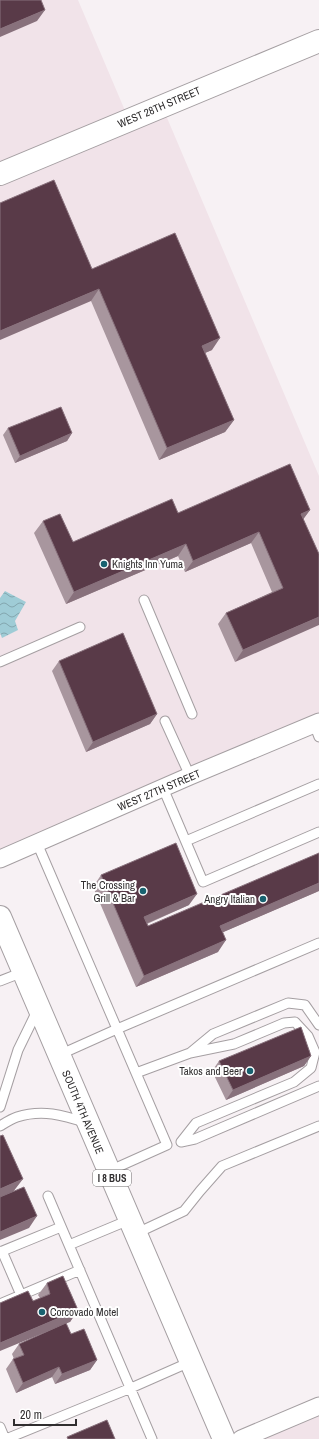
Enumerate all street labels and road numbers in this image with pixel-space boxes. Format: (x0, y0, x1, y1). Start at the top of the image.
street label: WEST 28TH STREET (116, 83, 203, 131)
street label: WEST 27TH STREET (116, 766, 203, 814)
street label: SOUTH 4TH AVENUE (59, 1068, 107, 1156)
road number: I 8 BUS (93, 1170, 131, 1186)

